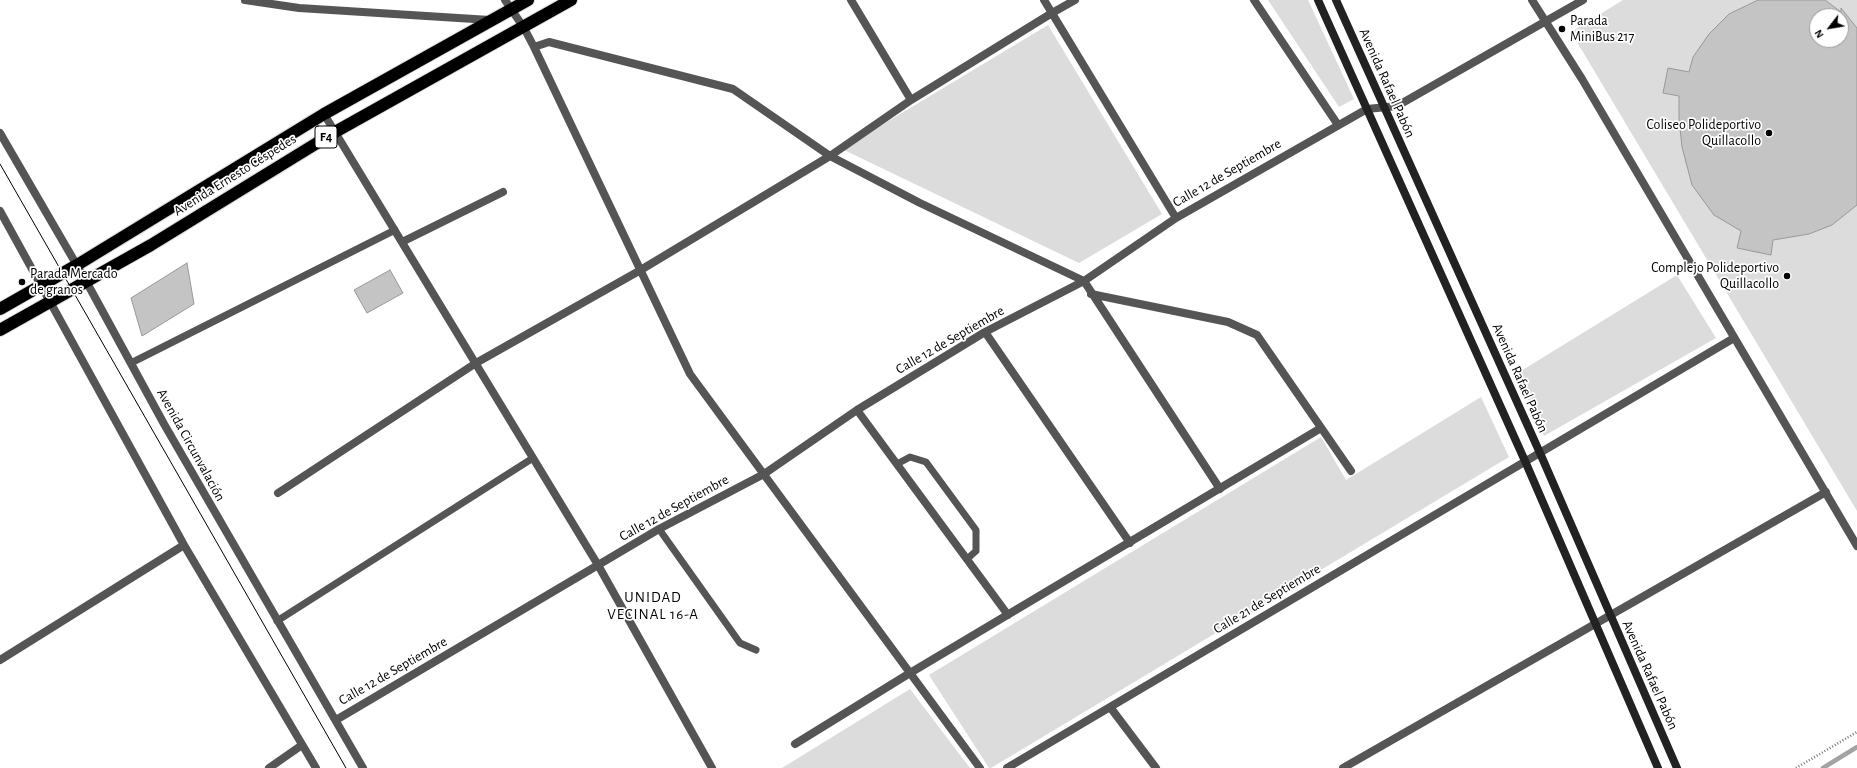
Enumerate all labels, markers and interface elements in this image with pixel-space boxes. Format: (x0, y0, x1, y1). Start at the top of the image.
north arrow (1809, 8, 1849, 48)
place label: Parada MiniBus 217 (1570, 13, 1634, 46)
marker: Parada MiniBus 217 (1557, 24, 1567, 34)
street label: Avenida Rafael Pabón (1355, 26, 1419, 140)
text: N (1812, 28, 1826, 40)
place label: Coliseo Polideportivo Quillacollo (1647, 117, 1761, 150)
road number: F4 (315, 126, 337, 148)
marker: Coliseo Polideportivo Quillacollo (1764, 128, 1774, 138)
street label: Avenida Ernesto Céspedes (171, 130, 299, 220)
street label: Calle 12 de Septiembre (1170, 135, 1284, 211)
place label: Complejo Polideportivo Quillacollo (1651, 260, 1779, 292)
place label: Parada Mercado de granos (30, 266, 118, 298)
marker: Complejo Polideportivo Quillacollo (1782, 271, 1792, 281)
marker: Parada Mercado de granos (17, 277, 27, 287)
street label: Calle 12 de Septiembre (893, 302, 1007, 378)
street label: Avenida Rafael Pabón (1488, 321, 1552, 435)
street label: Avenida Circunvalación (153, 386, 229, 504)
street label: Calle 12 de Septiembre (616, 471, 732, 545)
street label: Calle 21 de Septiembre (1210, 560, 1324, 638)
district label: UNIDAD VECINAL 16-A (607, 588, 699, 623)
street label: Avenida Rafael Pabón (1618, 618, 1682, 732)
street label: Calle 12 de Septiembre (336, 633, 450, 709)

